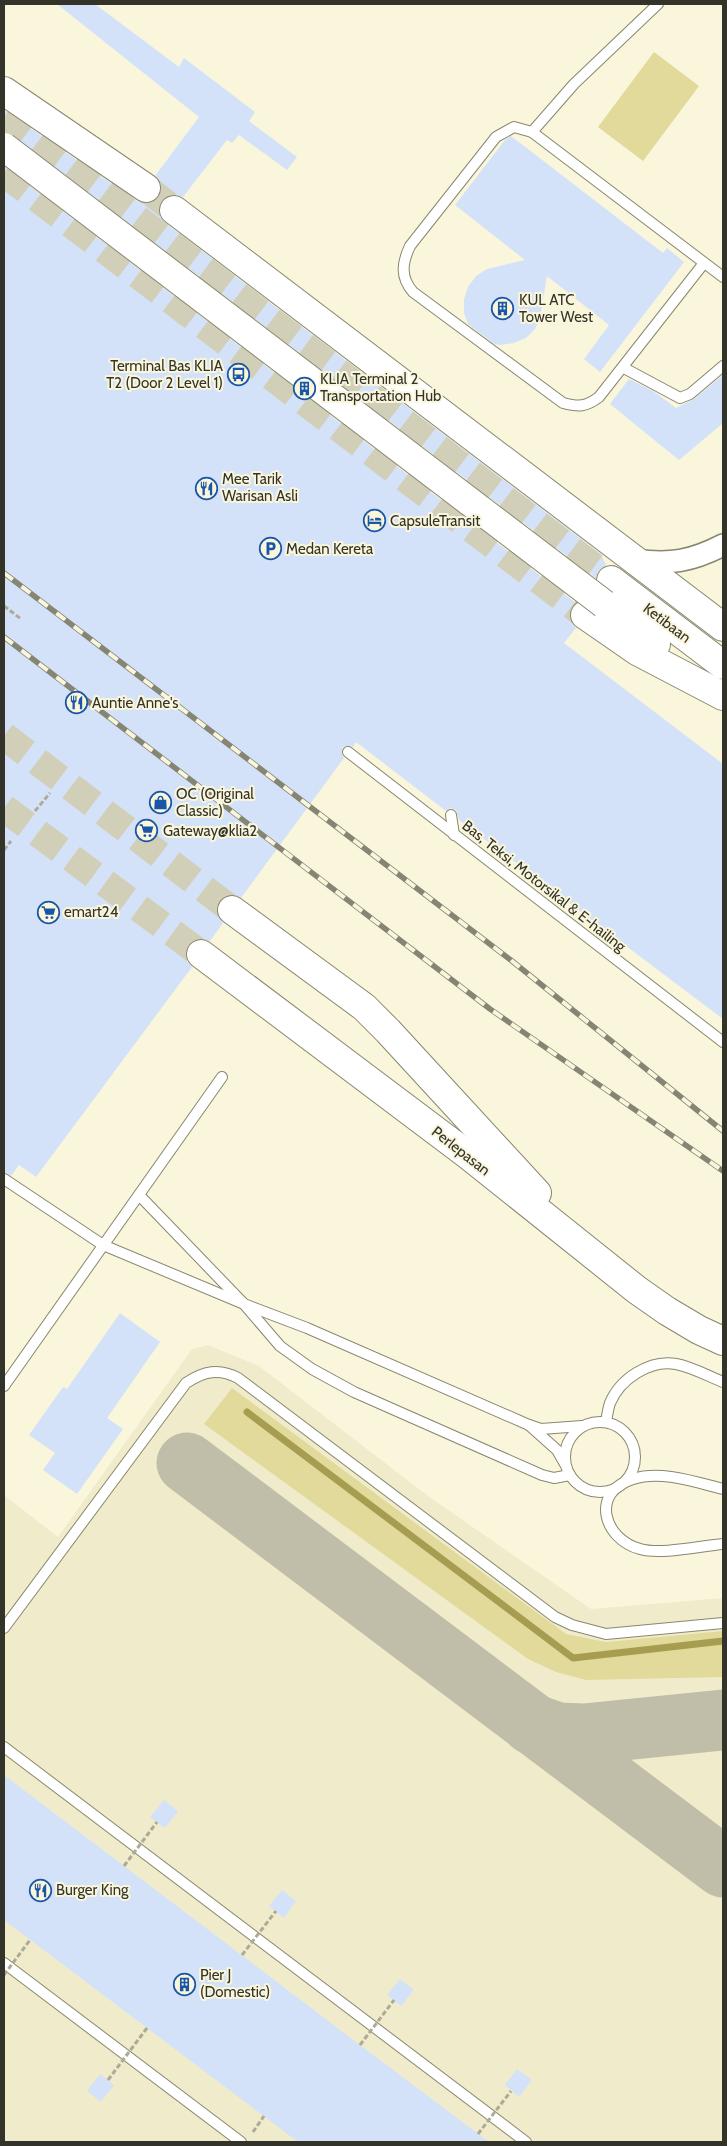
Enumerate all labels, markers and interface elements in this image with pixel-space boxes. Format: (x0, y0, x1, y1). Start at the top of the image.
place label: KUL ATC Tower West (519, 291, 593, 326)
building icon: KUL ATC Tower West (491, 297, 515, 321)
place label: Terminal Bas KLIA T2 (Door 2 Level 1) (106, 357, 224, 392)
bus stop icon: Terminal Bas KLIA T2 (Door 2 Level 1) (227, 363, 251, 387)
place label: KLIA Terminal 2 Transportation Hub (320, 370, 441, 405)
building icon: KLIA Terminal 2 Transportation Hub (292, 376, 316, 400)
place label: Mee Tarik Warisan Asli (222, 470, 298, 505)
restaurant icon: Mee Tarik Warisan Asli (194, 476, 218, 500)
hotel icon: CapsuleTransit (362, 509, 386, 533)
place label: CapsuleTransit (390, 512, 480, 530)
parking icon: Medan Kereta (258, 537, 282, 561)
place label: Medan Kereta (286, 540, 374, 558)
street label: Ketibaan (640, 599, 694, 647)
restaurant icon: Auntie Anne's (64, 691, 88, 715)
place label: Auntie Anne's (92, 694, 179, 712)
place label: OC (Original Classic) (176, 785, 254, 820)
shop icon: OC (Original Classic) (148, 791, 172, 815)
street label: Bas, Teksi, Motorsikal & E-hailing (459, 817, 630, 956)
supermarket icon: Gateway@klia2 (135, 819, 159, 843)
place label: Gateway@klia2 (163, 822, 257, 840)
supermarket icon: emart24 (36, 900, 60, 924)
place label: emart24 (64, 903, 119, 921)
street label: Perlepasan (428, 1123, 494, 1179)
restaurant icon: Burger King (28, 1878, 52, 1902)
place label: Burger King (56, 1881, 129, 1899)
place label: Pier J (Domestic) (200, 1966, 270, 2001)
building icon: Pier J (Domestic) (172, 1972, 196, 1996)

